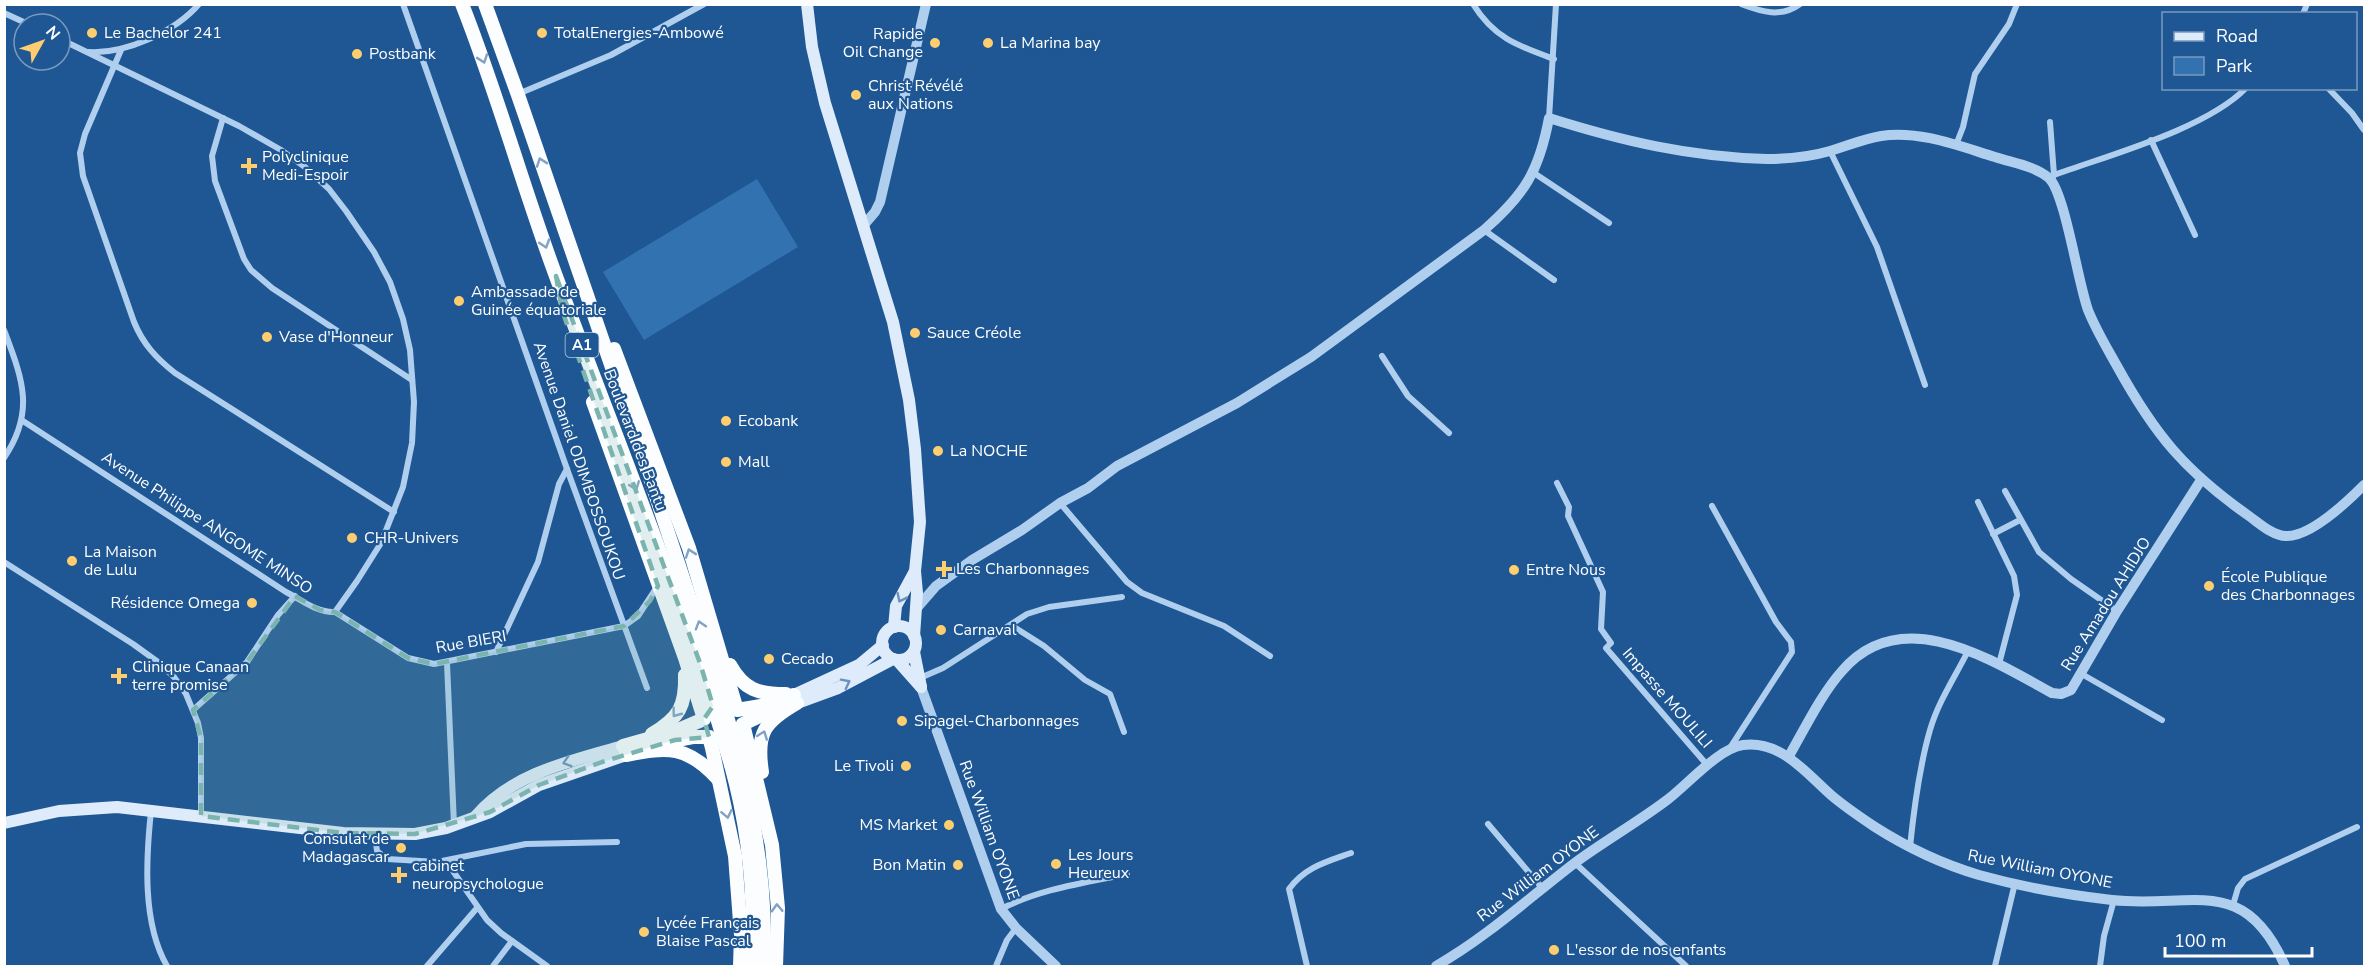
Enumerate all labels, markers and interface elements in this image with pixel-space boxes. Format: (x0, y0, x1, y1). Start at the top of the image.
north arrow (12, 12, 72, 72)
legend (2162, 12, 2357, 90)
text: N (40, 21, 65, 45)
place label: Le Bachelor 241 (104, 22, 222, 44)
place label: TotalEnergies-Ambowé (554, 22, 724, 44)
place label: Rapide Oil Change (843, 23, 923, 63)
text: Road (2216, 24, 2258, 48)
marker: Le Bachelor 241 (85, 26, 99, 40)
marker: TotalEnergies-Ambowé (535, 26, 549, 40)
place label: La Marina bay (1000, 32, 1101, 54)
marker: Rapide Oil Change (928, 36, 942, 50)
marker: La Marina bay (981, 36, 995, 50)
place label: Postbank (369, 43, 437, 65)
marker: Postbank (350, 47, 364, 61)
one-way arrow (475, 53, 488, 64)
text: Park (2216, 54, 2253, 78)
place label: Christ Révélé aux Nations (868, 75, 963, 115)
marker: Christ Révélé aux Nations (849, 88, 863, 102)
place label: Polyclinique Medi-Espoir (262, 146, 349, 186)
marker: Polyclinique Medi-Espoir (240, 157, 258, 175)
one-way arrow (536, 157, 549, 168)
one-way arrow (538, 238, 550, 249)
place label: Ambassade de Guinée équatoriale (471, 281, 606, 321)
marker: Ambassade de Guinée équatoriale (452, 294, 466, 308)
place label: Sauce Créole (927, 322, 1021, 344)
place label: Vase d'Honneur (278, 326, 394, 348)
marker: Sauce Créole (908, 326, 922, 340)
marker: Vase d'Honneur (260, 330, 274, 344)
road number: A1 (566, 333, 598, 357)
street label: Avenue Daniel ODIMBOSSOUKOU (528, 339, 630, 583)
street label: Boulevard des Bantu (598, 366, 672, 514)
place label: Ecobank (738, 410, 799, 432)
marker: Ecobank (719, 414, 733, 428)
place label: La NOCHE (950, 440, 1028, 462)
marker: La NOCHE (931, 444, 945, 458)
street label: Avenue Philippe ANGOME MINSO (97, 446, 317, 600)
place label: Mall (738, 451, 770, 473)
marker: Mall (719, 455, 733, 469)
one-way arrow (627, 480, 640, 491)
place label: CHR-Univers (364, 527, 459, 549)
marker: CHR-Univers (345, 531, 359, 545)
street label: Rue Amadou AHIDJO (2056, 533, 2156, 675)
place label: La Maison de Lulu (84, 541, 157, 581)
one-way arrow (685, 548, 698, 559)
marker: La Maison de Lulu (65, 554, 79, 568)
place label: Les Charbonnages (956, 558, 1089, 580)
place label: Entre Nous (1526, 559, 1606, 581)
marker: Les Charbonnages (937, 562, 951, 576)
marker: Entre Nous (1507, 563, 1521, 577)
place label: École Publique des Charbonnages (2221, 566, 2355, 606)
marker: École Publique des Charbonnages (2202, 579, 2216, 593)
one-way arrow (896, 591, 908, 602)
place label: Résidence Omega (110, 592, 240, 614)
marker: Résidence Omega (245, 596, 259, 610)
place label: Carnaval (953, 619, 1017, 641)
one-way arrow (695, 620, 707, 631)
marker: Carnaval (934, 623, 948, 637)
street label: Rue BIERI (434, 625, 508, 659)
street label: Impasse MOULILI (1617, 643, 1717, 753)
place label: Cecado (781, 648, 834, 670)
marker: Cecado (762, 652, 776, 666)
place label: Clinique Canaan terre promise (132, 656, 249, 696)
marker: Clinique Canaan terre promise (110, 667, 128, 685)
one-way arrow (840, 679, 851, 691)
one-way arrow (672, 706, 683, 717)
place label: Sipagel-Charbonnages (914, 710, 1079, 732)
marker: Sipagel-Charbonnages (895, 714, 909, 728)
one-way arrow (756, 730, 769, 740)
one-way arrow (562, 755, 573, 767)
place label: Le Tivoli (834, 755, 894, 777)
street label: Rue William OYONE (954, 757, 1024, 903)
marker: Le Tivoli (899, 759, 913, 773)
one-way arrow (720, 809, 733, 819)
place label: MS Market (860, 814, 937, 836)
marker: MS Market (942, 818, 956, 832)
street label: Rue William OYONE (1473, 821, 1603, 927)
place label: Consulat de Madagascar (302, 828, 389, 868)
marker: Consulat de Madagascar (394, 841, 408, 855)
place label: Les Jours Heureux (1068, 844, 1133, 884)
street label: Rue William OYONE (1966, 844, 2114, 894)
place label: Bon Matin (873, 854, 946, 876)
place label: cabinet neuropsychologue (412, 855, 544, 895)
marker: Les Jours Heureux (1049, 857, 1063, 871)
marker: Bon Matin (951, 858, 965, 872)
marker: cabinet neuropsychologue (390, 866, 408, 884)
one-way arrow (771, 904, 784, 913)
place label: Lycée Français Blaise Pascal (656, 912, 760, 952)
scale bar (2165, 920, 2312, 958)
marker: Lycée Français Blaise Pascal (637, 925, 651, 939)
text: 100 m (2174, 929, 2226, 953)
place label: L'essor de nos enfants (1566, 939, 1726, 961)
marker: L'essor de nos enfants (1547, 943, 1561, 957)

